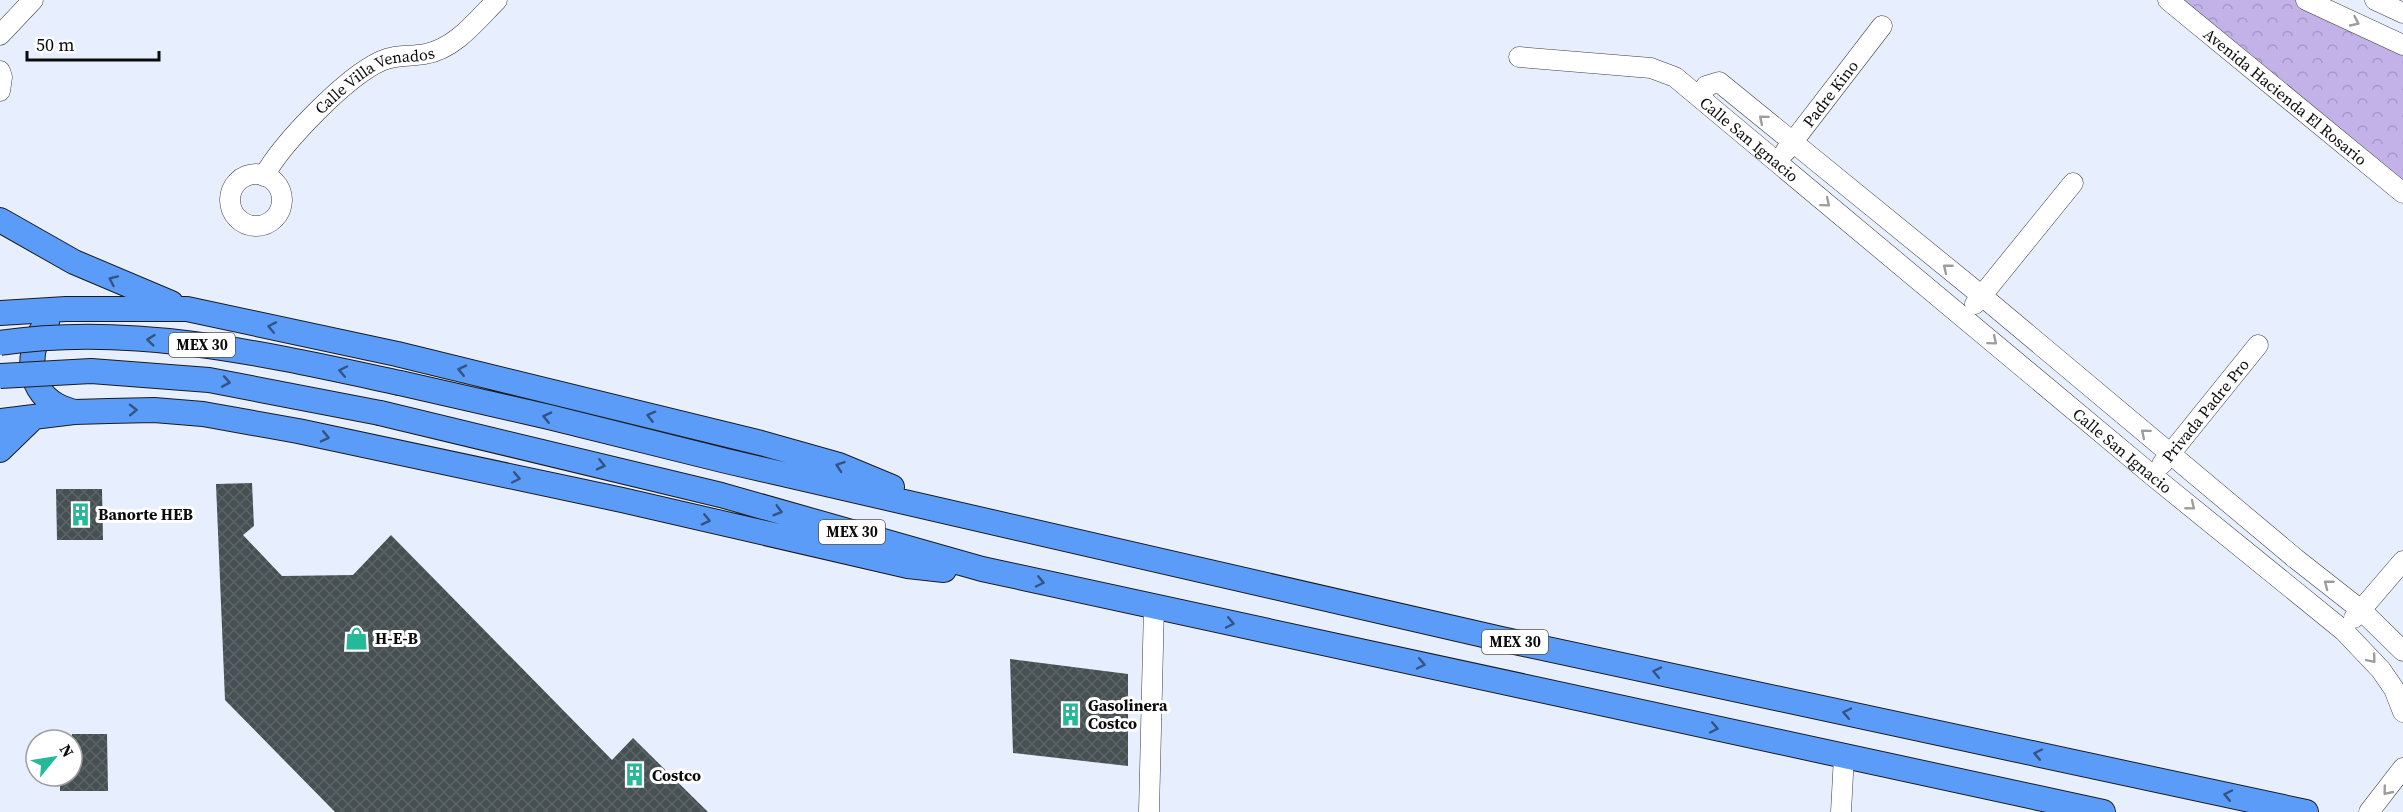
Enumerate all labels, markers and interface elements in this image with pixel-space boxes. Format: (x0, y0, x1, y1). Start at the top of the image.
one-way arrow (2348, 15, 2359, 27)
street label: Avenida Hacienda El Rosario (2199, 23, 2372, 170)
scale bar (27, 24, 159, 62)
text: 50 m (36, 32, 74, 57)
street label: Calle Villa Venados (310, 41, 437, 119)
street label: Padre Kino (1797, 55, 1863, 131)
street label: Calle San Ignacio (1695, 91, 1804, 187)
one-way arrow (1759, 115, 1770, 126)
one-way arrow (1819, 196, 1830, 207)
one-way arrow (1943, 265, 1954, 276)
one-way arrow (109, 275, 120, 287)
one-way arrow (267, 321, 277, 334)
road number: MEX 30 (169, 333, 235, 357)
one-way arrow (146, 334, 155, 347)
one-way arrow (1986, 334, 1997, 345)
street label: Privada Padre Pro (2157, 354, 2254, 467)
one-way arrow (457, 364, 467, 377)
one-way arrow (338, 365, 348, 378)
one-way arrow (221, 376, 230, 388)
street label: Calle San Ignacio (2068, 403, 2177, 498)
one-way arrow (128, 404, 137, 416)
one-way arrow (647, 410, 657, 423)
one-way arrow (542, 411, 552, 424)
one-way arrow (2141, 429, 2152, 440)
one-way arrow (320, 430, 330, 443)
one-way arrow (595, 458, 605, 471)
one-way arrow (835, 461, 846, 473)
one-way arrow (511, 471, 521, 484)
one-way arrow (2184, 499, 2195, 510)
building icon: Banorte HEB (67, 501, 93, 527)
place label: Banorte HEB (98, 503, 194, 525)
one-way arrow (772, 504, 782, 516)
one-way arrow (701, 512, 711, 525)
road number: MEX 30 (819, 520, 885, 544)
one-way arrow (1034, 574, 1044, 587)
one-way arrow (2324, 580, 2335, 591)
one-way arrow (1225, 615, 1235, 628)
shop icon: H-E-B (344, 625, 370, 651)
place label: H-E-B (375, 627, 419, 649)
road number: MEX 30 (1482, 630, 1548, 654)
one-way arrow (2364, 652, 2375, 663)
one-way arrow (1416, 657, 1426, 670)
one-way arrow (1652, 666, 1662, 679)
place label: Gasolinera Costco (1088, 694, 1168, 734)
building icon: Gasolinera Costco (1057, 701, 1083, 727)
one-way arrow (1842, 707, 1852, 720)
one-way arrow (1709, 720, 1719, 733)
north arrow (24, 728, 84, 788)
text: N (55, 740, 80, 761)
one-way arrow (2033, 748, 2043, 761)
building icon: Costco (621, 762, 647, 788)
place label: Costco (652, 764, 701, 786)
one-way arrow (2383, 784, 2394, 795)
one-way arrow (2224, 789, 2234, 802)

